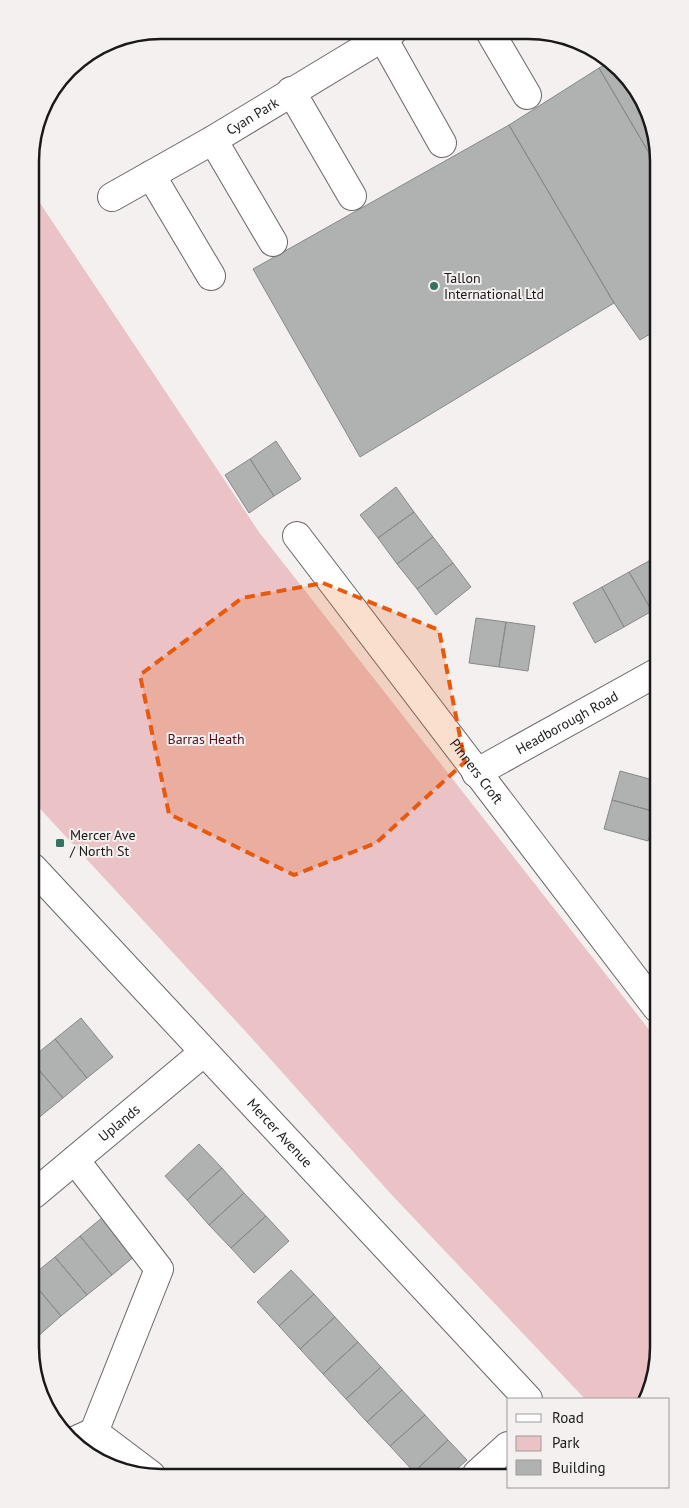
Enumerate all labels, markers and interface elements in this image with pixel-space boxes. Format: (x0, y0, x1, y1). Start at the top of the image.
street label: Cyan Park (223, 93, 282, 139)
place label: Tallon International Ltd (444, 269, 544, 303)
marker: Tallon International Ltd (428, 280, 440, 292)
street label: Headborough Road (512, 687, 621, 758)
park label: Barras Heath (167, 730, 245, 748)
street label: Pinners Croft (446, 735, 507, 808)
place label: Mercer Ave / North St (69, 826, 136, 860)
marker: Mercer Ave / North St (54, 837, 66, 849)
street label: Mercer Avenue (243, 1094, 316, 1171)
street label: Uplands (95, 1100, 144, 1145)
legend (507, 1398, 669, 1488)
text: Road (552, 1408, 584, 1427)
text: Park (552, 1433, 580, 1452)
text: Building (552, 1458, 606, 1477)

